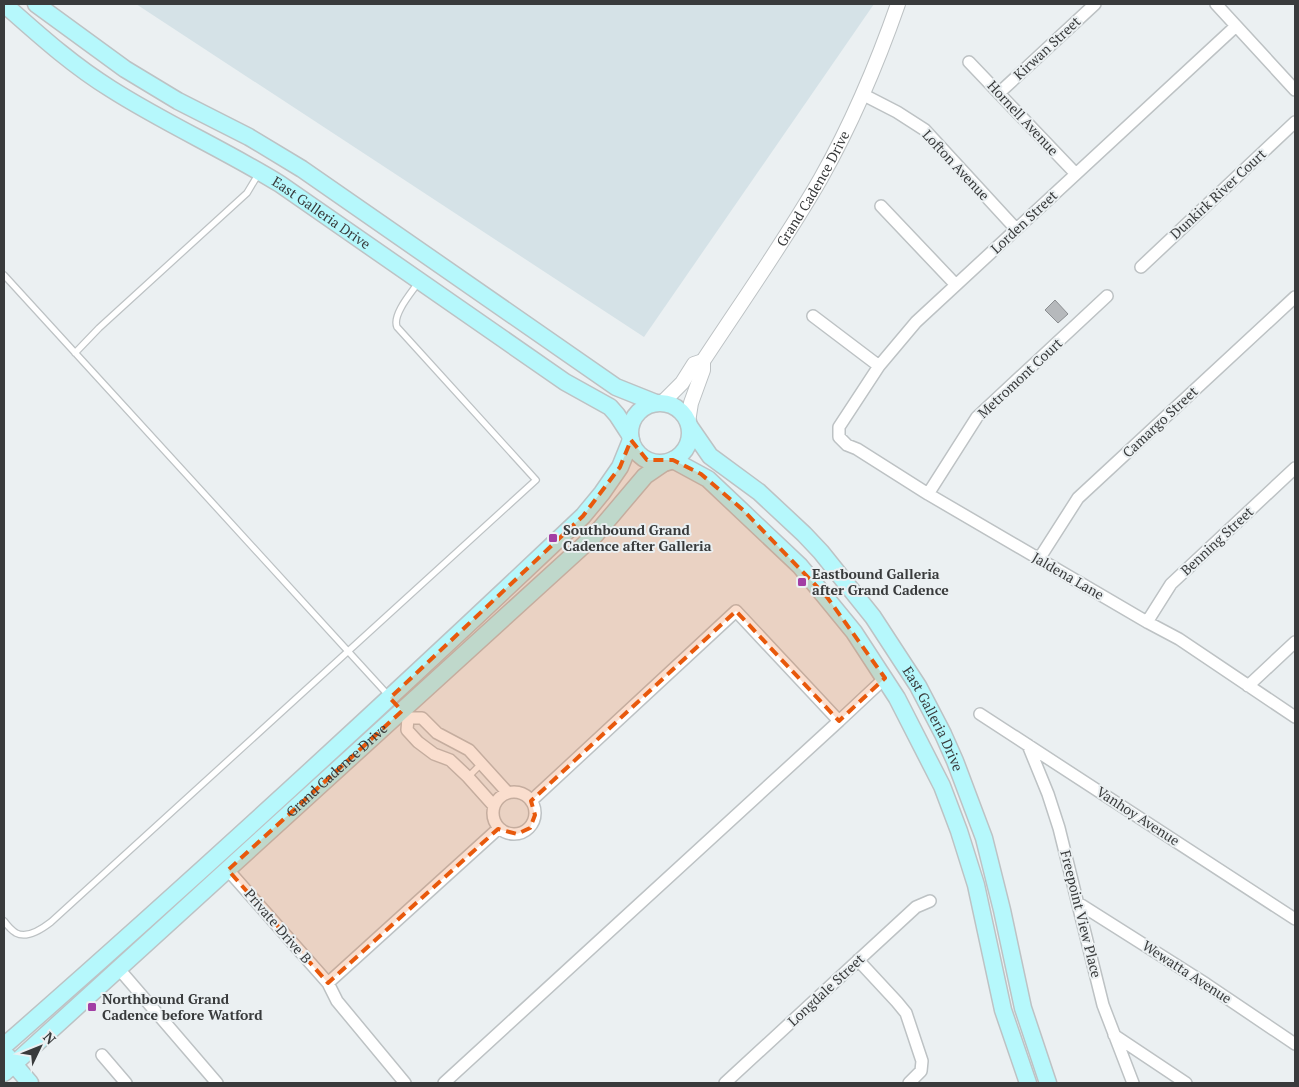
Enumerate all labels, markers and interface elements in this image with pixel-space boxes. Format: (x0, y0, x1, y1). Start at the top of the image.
street label: Kirwan Street (1009, 11, 1085, 84)
street label: Hornell Avenue (984, 76, 1063, 159)
street label: Lofton Avenue (919, 125, 994, 204)
street label: Grand Cadence Drive (772, 127, 853, 250)
street label: Dunkirk River Court (1166, 144, 1270, 243)
street label: East Galleria Drive (269, 172, 374, 253)
street label: Lorden Street (986, 185, 1062, 257)
street label: Metromont Court (973, 333, 1067, 422)
street label: Camargo Street (1118, 381, 1202, 461)
street label: Benning Street (1176, 501, 1258, 579)
place label: Southbound Grand Cadence after Galleria (563, 520, 712, 555)
marker: Southbound Grand Cadence after Galleria (547, 532, 559, 544)
street label: Jaldena Lane (1029, 547, 1108, 604)
place label: Eastbound Galleria after Grand Cadence (812, 564, 949, 599)
marker: Eastbound Galleria after Grand Cadence (796, 576, 808, 588)
street label: East Galleria Drive (899, 662, 968, 774)
street label: Grand Cadence Drive (282, 719, 391, 821)
street label: Vanhoy Avenue (1093, 782, 1184, 850)
street label: Freepoint View Place (1056, 848, 1107, 980)
street label: Private Drive B (241, 884, 316, 967)
street label: Wewatta Avenue (1139, 936, 1236, 1008)
street label: Longdale Street (783, 949, 869, 1030)
place label: Northbound Grand Cadence before Watford (102, 989, 263, 1024)
marker: Northbound Grand Cadence before Watford (86, 1001, 98, 1013)
north arrow (15, 1022, 65, 1072)
text: N (39, 1027, 61, 1048)

